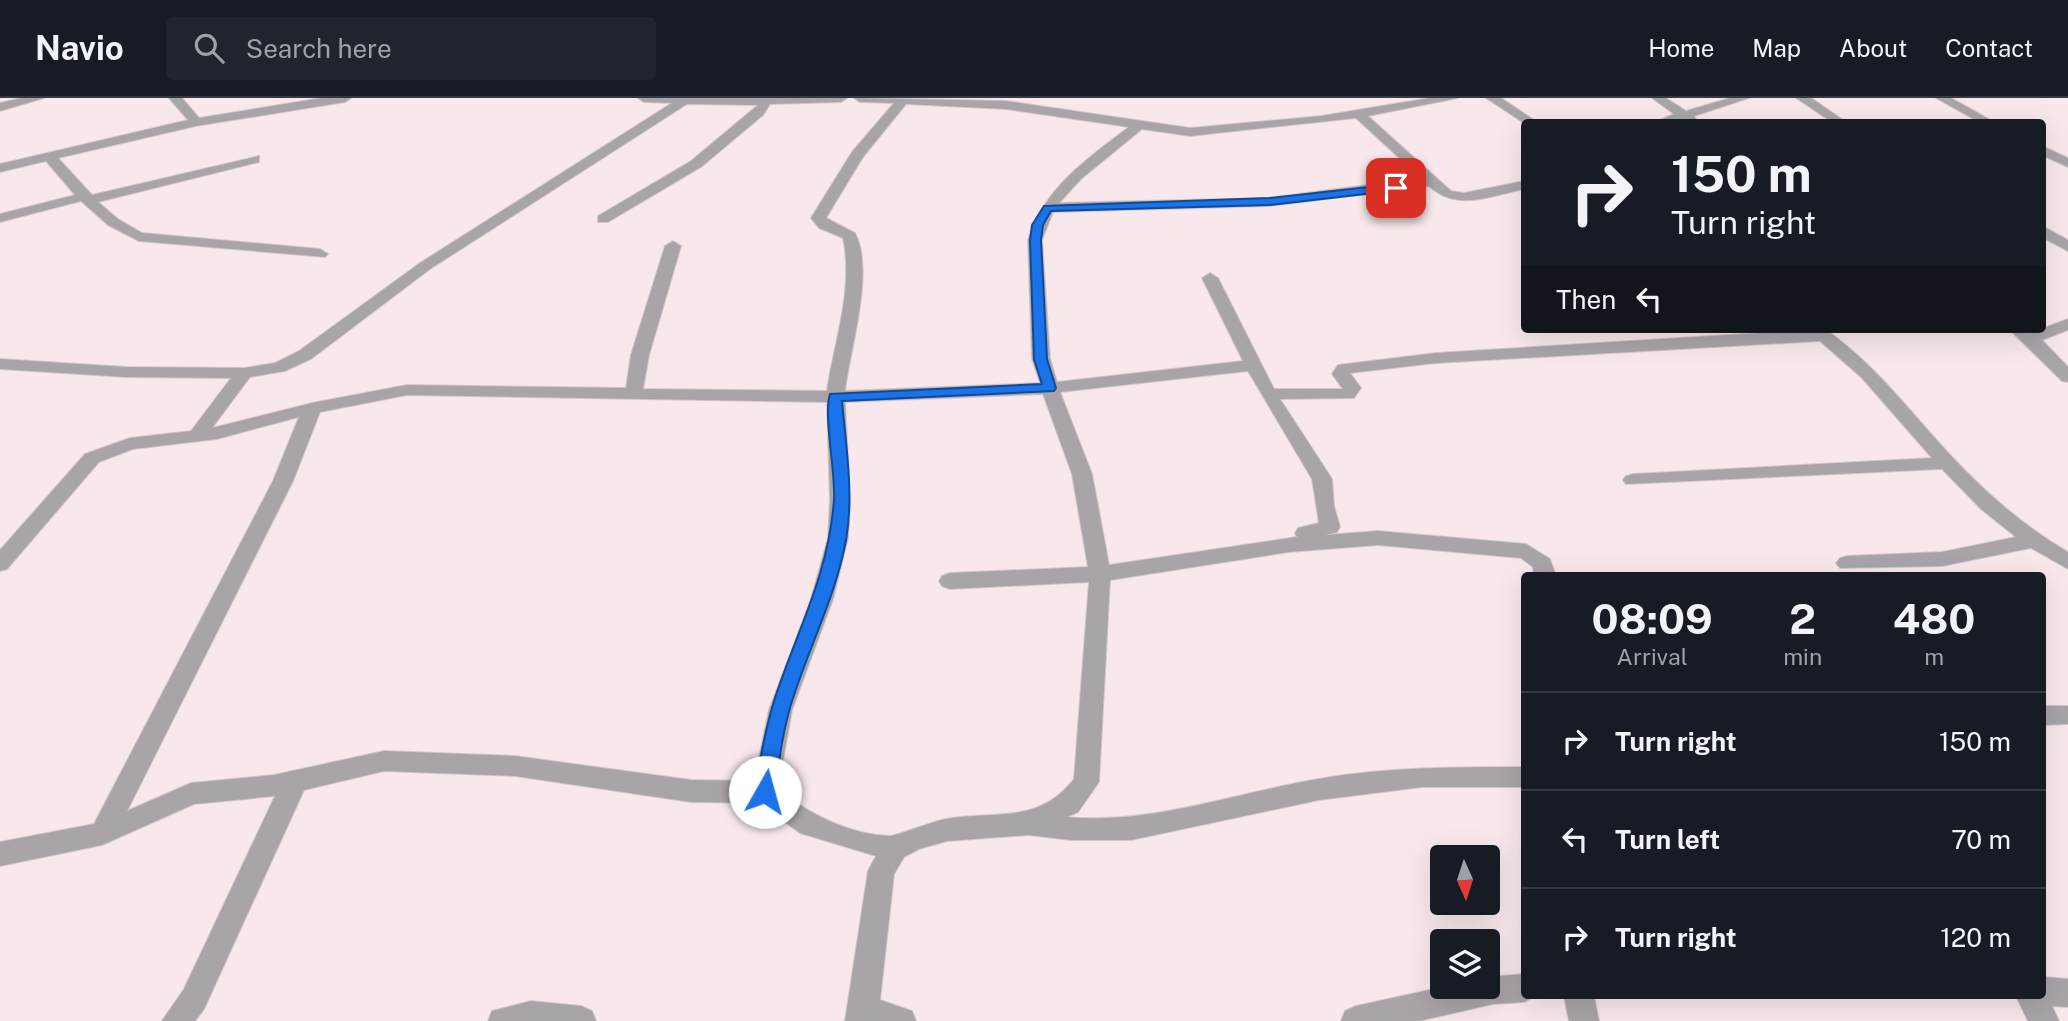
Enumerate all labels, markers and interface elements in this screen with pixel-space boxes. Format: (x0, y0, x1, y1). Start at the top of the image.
search box (166, 17, 656, 80)
text: Navio (35, 29, 124, 67)
icon: search (190, 29, 228, 67)
text: Search here (246, 33, 392, 64)
text: Home (1648, 34, 1714, 62)
text: Map (1752, 34, 1801, 62)
text: About (1839, 34, 1907, 62)
text: Contact (1945, 34, 2033, 62)
text: 150 m (1671, 145, 1812, 203)
icon: right (1556, 147, 1647, 238)
pin (1366, 158, 1426, 218)
icon: arrive (1377, 169, 1415, 207)
text: Turn right (1671, 204, 1816, 241)
icon: left (1630, 280, 1668, 318)
text: Then (1556, 284, 1616, 315)
text: 08:09 (1592, 594, 1713, 643)
text: 2 (1789, 594, 1816, 643)
text: 480 (1893, 594, 1975, 643)
text: Arrival (1617, 643, 1688, 670)
text: min (1783, 643, 1822, 670)
text: m (1924, 643, 1944, 670)
icon: right (1556, 722, 1594, 760)
text: Turn right (1615, 726, 1737, 757)
text: 150 m (1939, 726, 2011, 757)
position arrow (728, 755, 802, 829)
icon: left (1556, 820, 1594, 858)
text: Turn left (1615, 824, 1720, 855)
text: 70 m (1951, 824, 2011, 855)
north arrow (1430, 845, 1500, 915)
map controls (1430, 845, 1500, 999)
icon: right (1556, 918, 1594, 956)
text: Turn right (1615, 922, 1737, 953)
text: 120 m (1940, 922, 2011, 953)
button: layers (1430, 929, 1500, 999)

